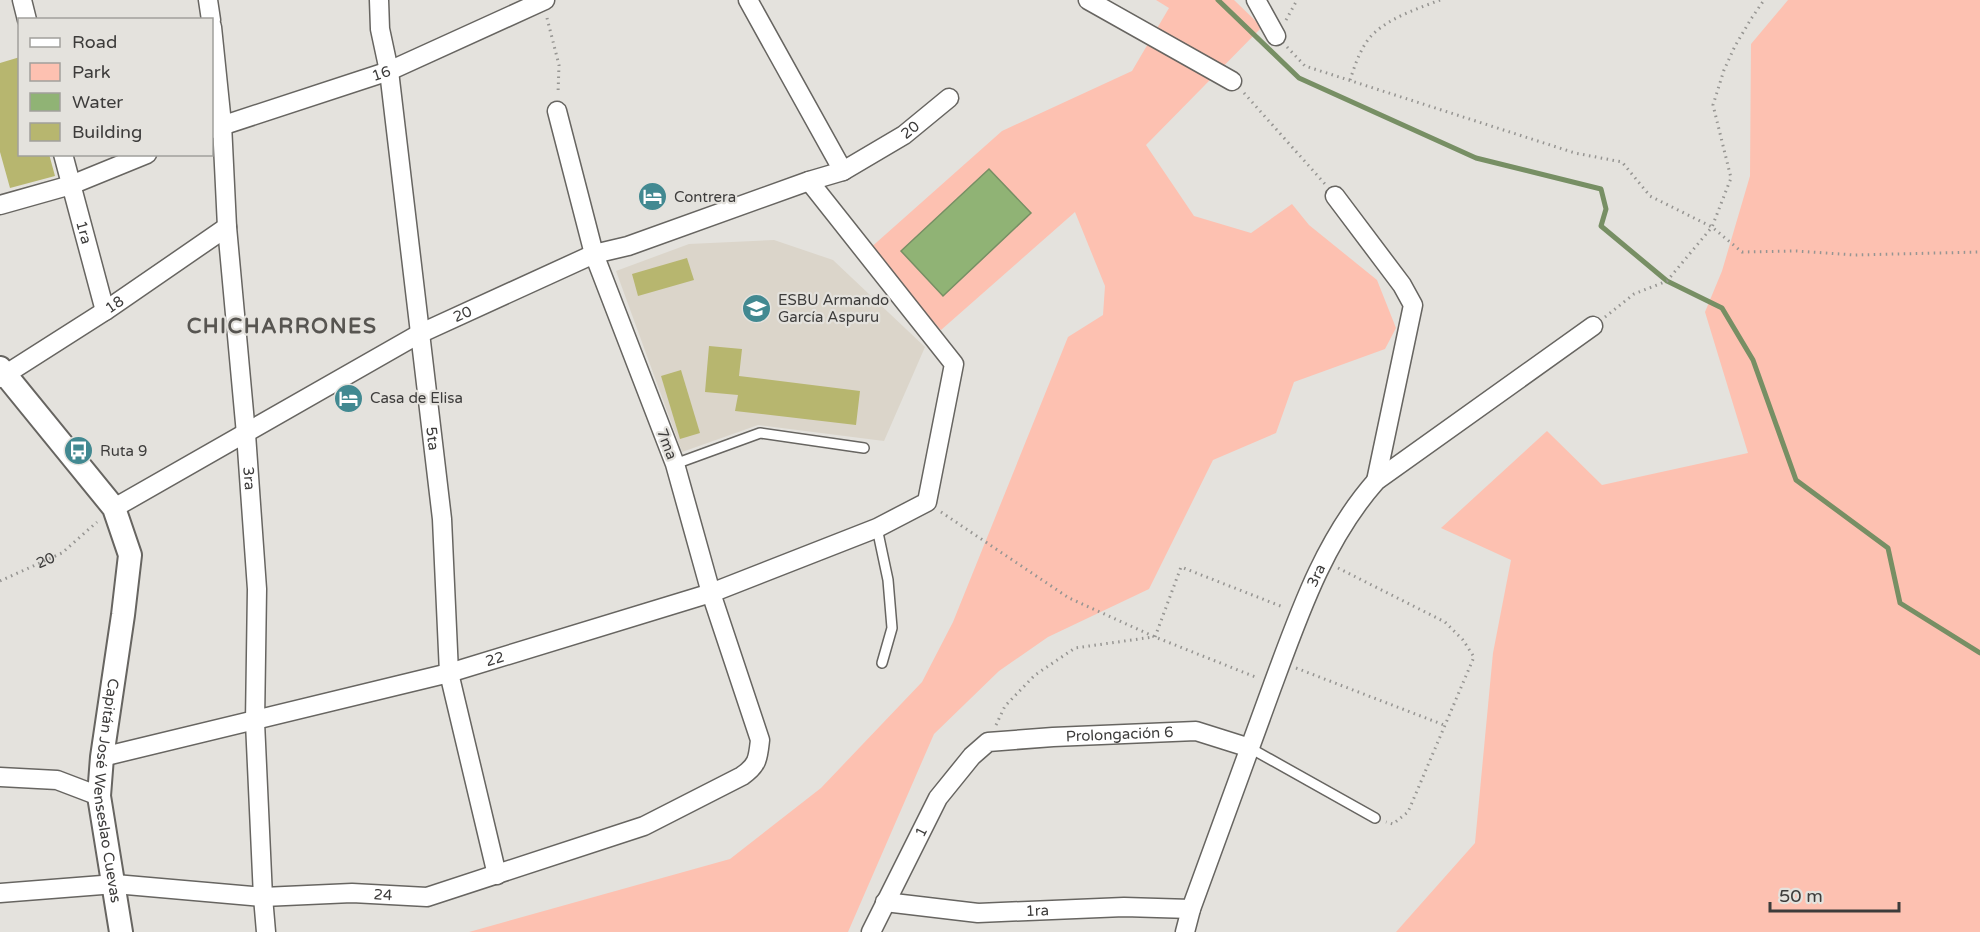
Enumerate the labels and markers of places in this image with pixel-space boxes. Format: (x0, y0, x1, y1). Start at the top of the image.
hotel icon: Contrera (637, 181, 669, 213)
place label: Contrera (674, 188, 736, 206)
place label: ESBU Armando García Aspuru (778, 291, 889, 326)
school or university icon: ESBU Armando García Aspuru (741, 293, 773, 325)
hotel icon: Casa de Elisa (333, 382, 365, 414)
place label: Casa de Elisa (370, 389, 463, 407)
bus stop icon: Ruta 9 (63, 435, 95, 467)
place label: Ruta 9 (100, 442, 147, 460)

